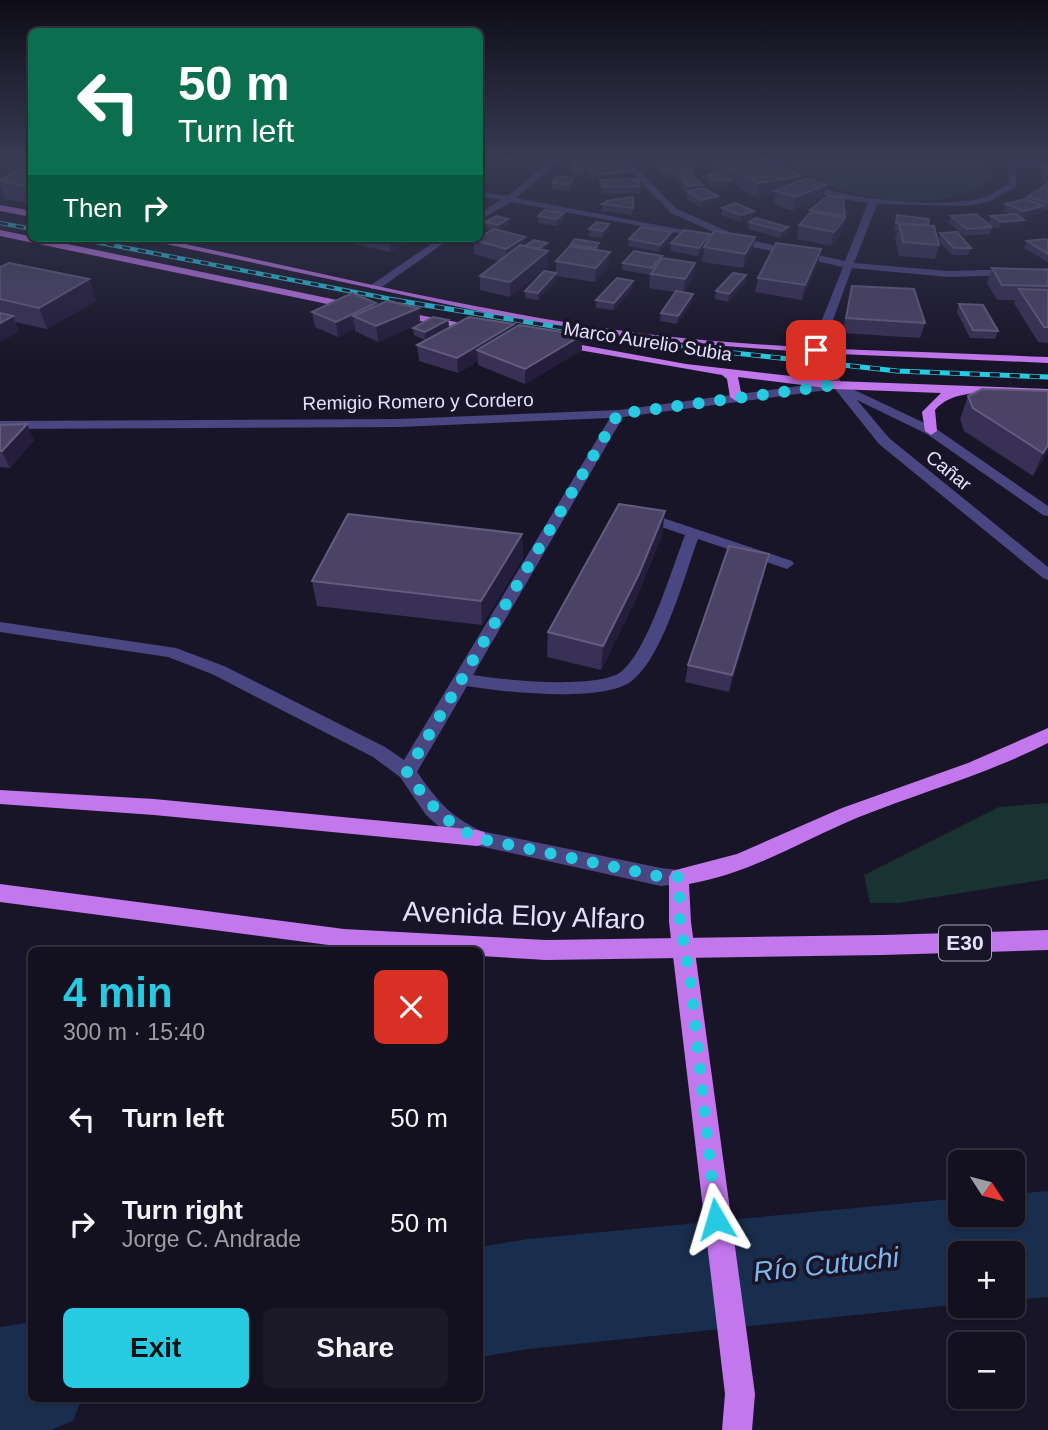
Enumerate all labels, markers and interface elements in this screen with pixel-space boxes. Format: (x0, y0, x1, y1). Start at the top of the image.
icon: left (63, 56, 154, 147)
text: 50 m (178, 56, 290, 110)
text: Turn left (178, 113, 294, 149)
icon: right (136, 189, 174, 227)
text: Then (63, 193, 122, 223)
street label: Marco Aurelio Subia (562, 318, 734, 365)
pin (786, 320, 846, 380)
icon: arrive (797, 331, 835, 369)
street label: Remigio Romero y Cordero (302, 389, 534, 414)
street label: Cañar (922, 446, 976, 495)
street label: Avenida Eloy Alfaro (402, 896, 646, 935)
road number: E30 (939, 926, 991, 960)
text: 4 min (63, 969, 173, 1016)
button: close (374, 970, 448, 1044)
text: 300 m · 15:40 (63, 1019, 205, 1045)
icon: left (63, 1100, 101, 1138)
text: Turn left (122, 1103, 224, 1133)
text: 50 m (390, 1103, 448, 1133)
north arrow (948, 1150, 1026, 1227)
map controls (948, 1150, 1025, 1409)
position arrow (679, 1182, 753, 1256)
text: Turn right (122, 1195, 243, 1225)
icon: right (63, 1205, 101, 1243)
text: 50 m (390, 1208, 448, 1238)
text: Jorge C. Andrade (122, 1226, 301, 1252)
water label: Río Cutuchi (752, 1241, 901, 1288)
button: + (948, 1241, 1025, 1318)
button: Exit (63, 1308, 249, 1388)
button: Share (263, 1308, 448, 1388)
button: − (948, 1332, 1025, 1409)

